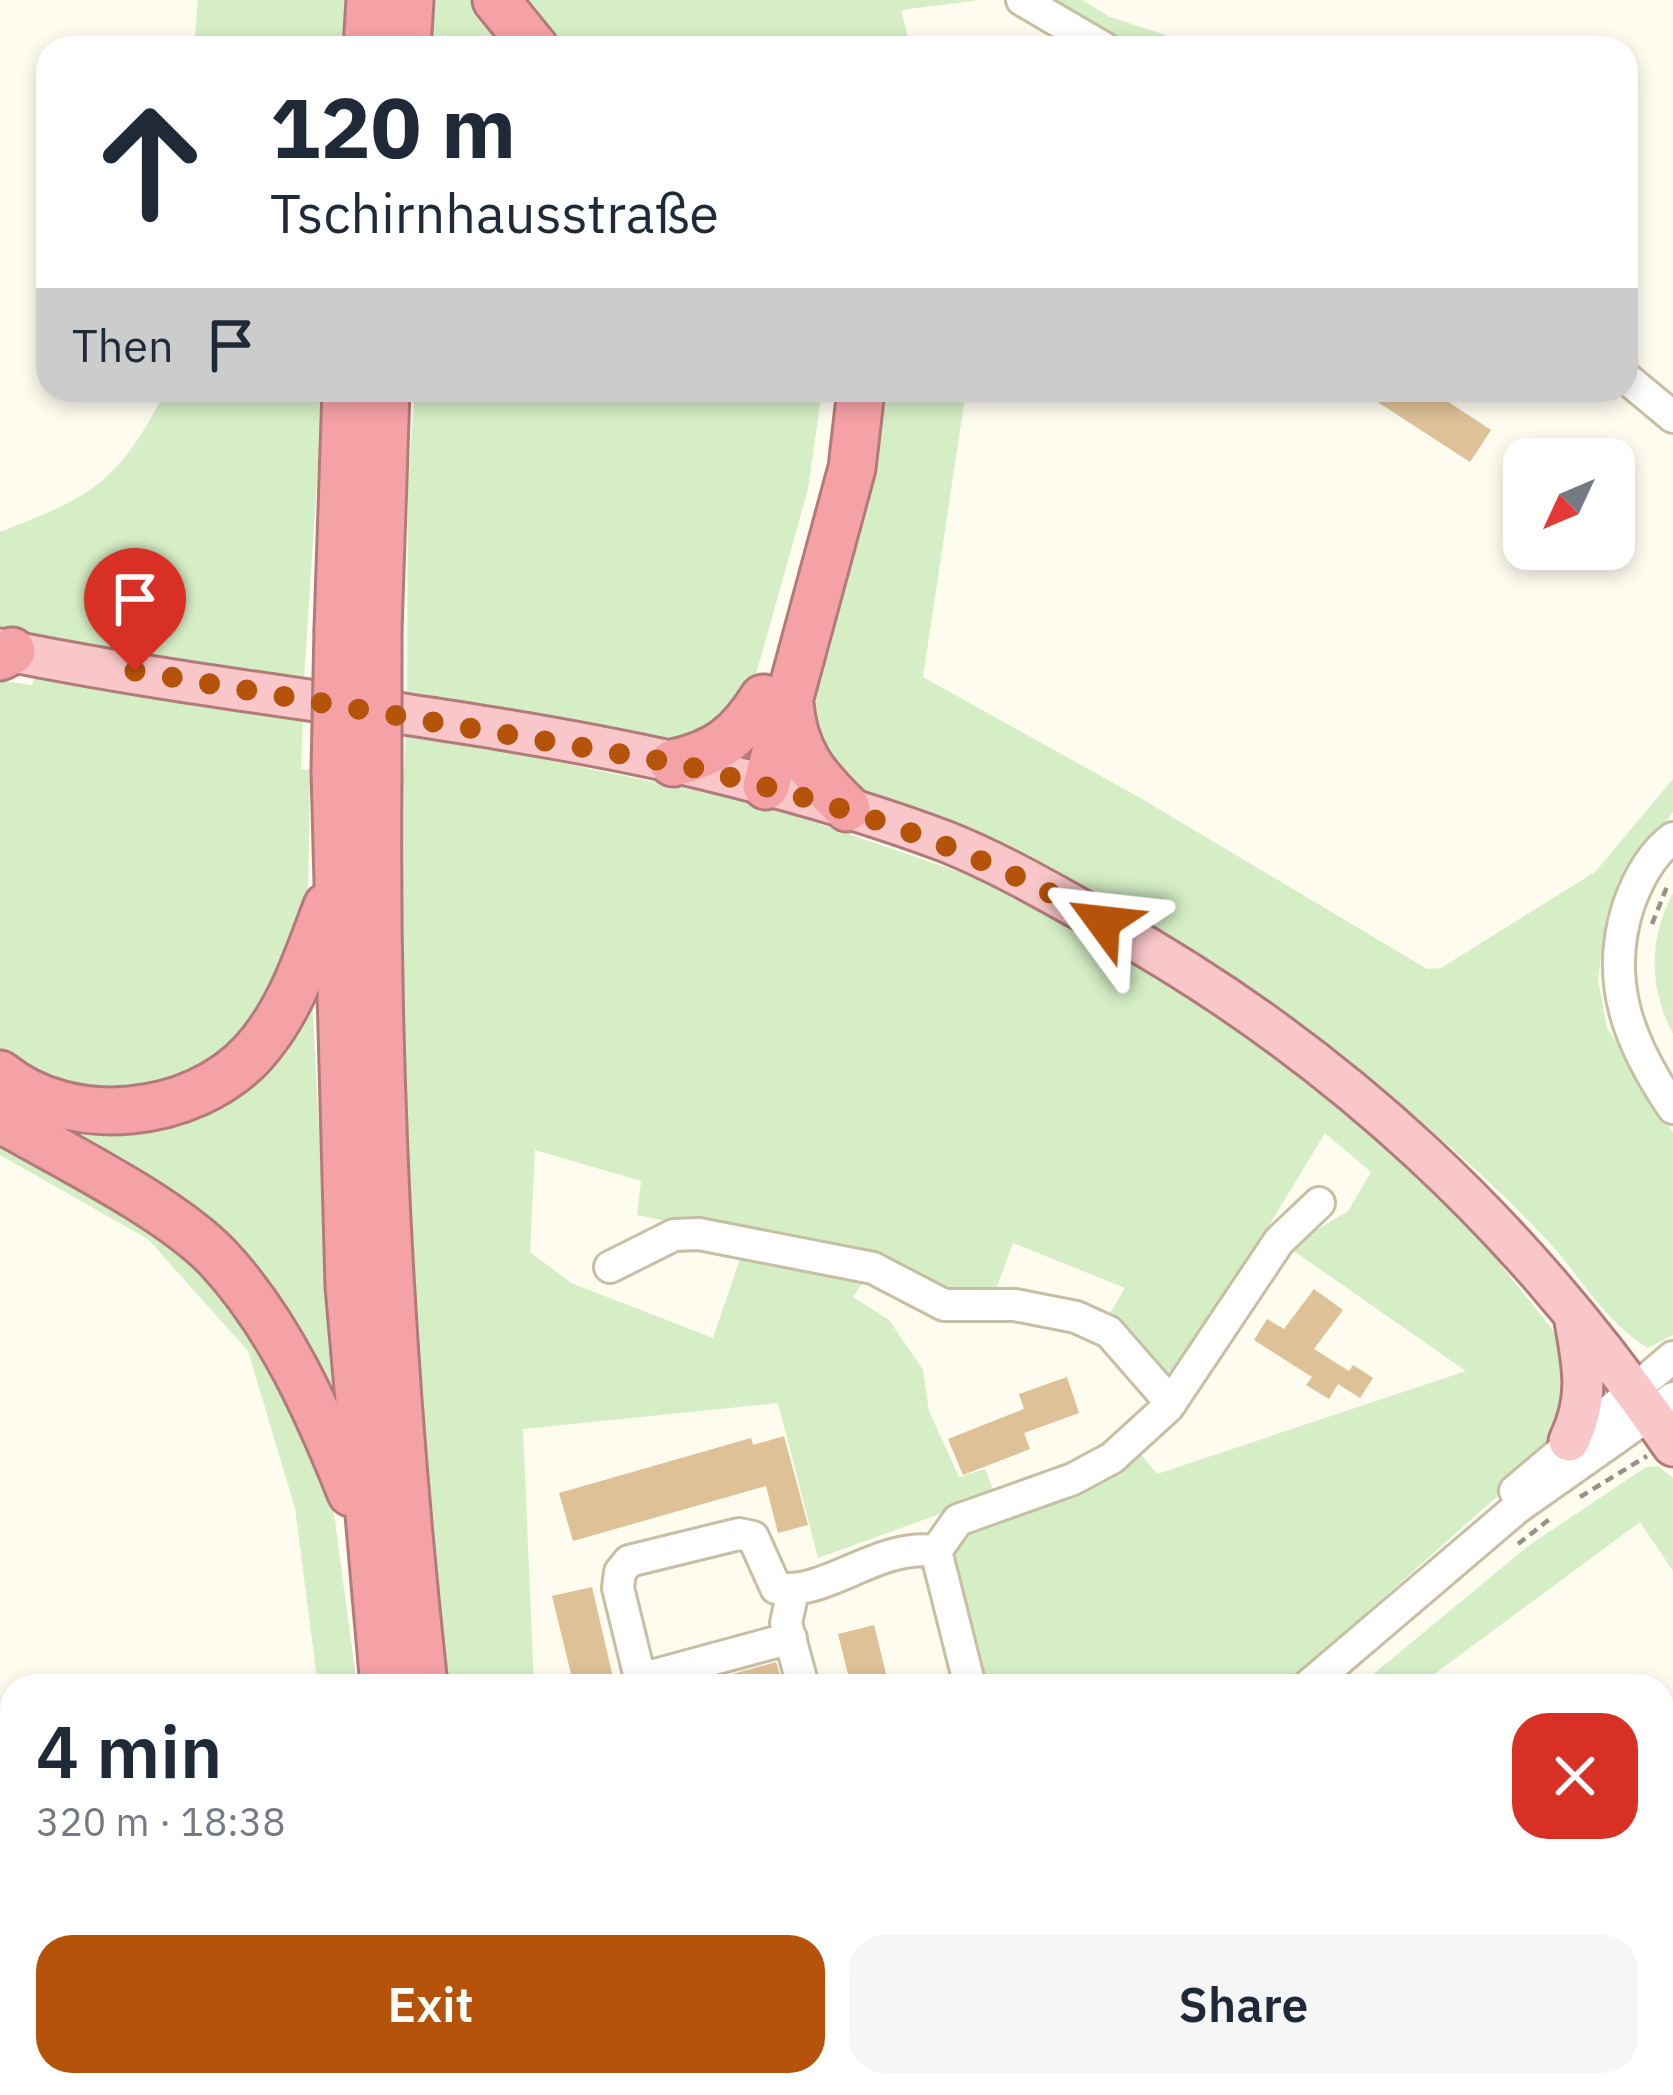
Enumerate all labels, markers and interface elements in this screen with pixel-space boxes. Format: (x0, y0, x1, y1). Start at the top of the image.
text: 120 m (270, 72, 516, 181)
icon: ahead (72, 84, 228, 240)
text: Tschirnhausstraße (270, 178, 719, 248)
icon: arrive (198, 312, 264, 378)
text: Then (72, 316, 174, 374)
north arrow (1503, 438, 1635, 570)
map controls (1503, 438, 1635, 570)
pin (84, 548, 186, 671)
icon: arrive (102, 566, 168, 632)
position arrow (1040, 859, 1166, 985)
text: 4 min (36, 1704, 222, 1798)
button: close (1512, 1713, 1638, 1839)
text: 320 m · 18:38 (36, 1796, 286, 1847)
button: Exit (36, 1935, 825, 2073)
button: Share (849, 1935, 1638, 2073)

